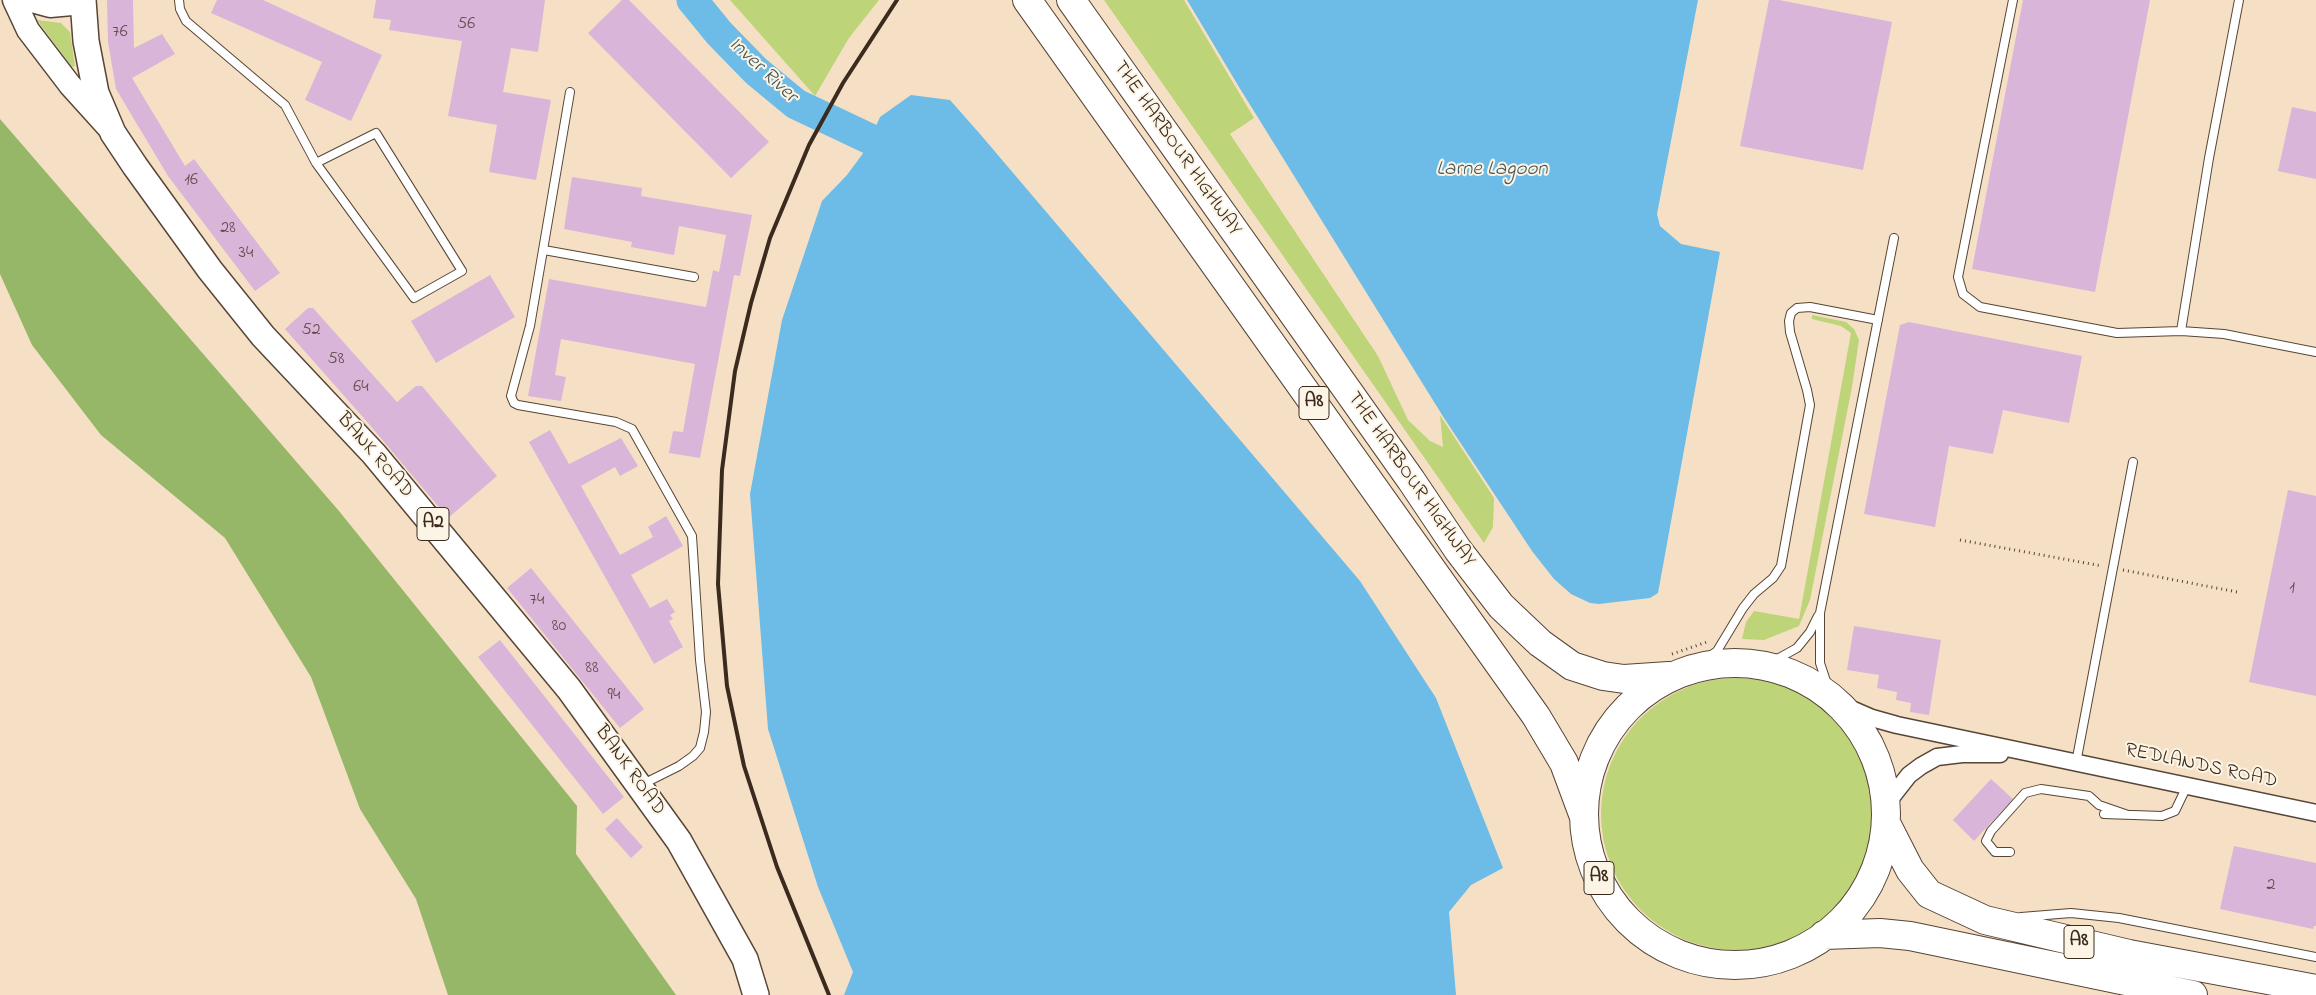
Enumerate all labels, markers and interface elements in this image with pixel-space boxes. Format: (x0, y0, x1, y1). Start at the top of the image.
house number: 56 (457, 14, 475, 36)
house number: 76 (112, 22, 128, 44)
water label: Inver River (722, 33, 802, 109)
street label: THE HARBOUR HIGHWAY (1107, 57, 1245, 241)
water label: Larne Lagoon (1436, 158, 1548, 184)
house number: 16 (184, 170, 198, 192)
house number: 28 (220, 218, 236, 240)
house number: 34 (239, 243, 253, 265)
house number: 52 (301, 320, 321, 342)
house number: 58 (327, 349, 345, 371)
house number: 64 (353, 377, 369, 399)
road number: A8 (1299, 386, 1329, 419)
street label: THE HARBOUR HIGHWAY (1341, 388, 1479, 572)
street label: BANK ROAD (330, 408, 418, 504)
road number: A2 (417, 508, 449, 540)
house number: 1 (2289, 578, 2295, 600)
house number: 74 (530, 590, 544, 612)
house number: 80 (552, 616, 566, 638)
house number: 88 (585, 658, 599, 680)
house number: 94 (608, 685, 620, 707)
street label: BANK ROAD (588, 721, 670, 821)
street label: REDLANDS ROAD (2123, 739, 2279, 795)
road number: A8 (1584, 861, 1614, 894)
house number: 2 (2267, 875, 2275, 897)
road number: A8 (2064, 926, 2094, 959)

